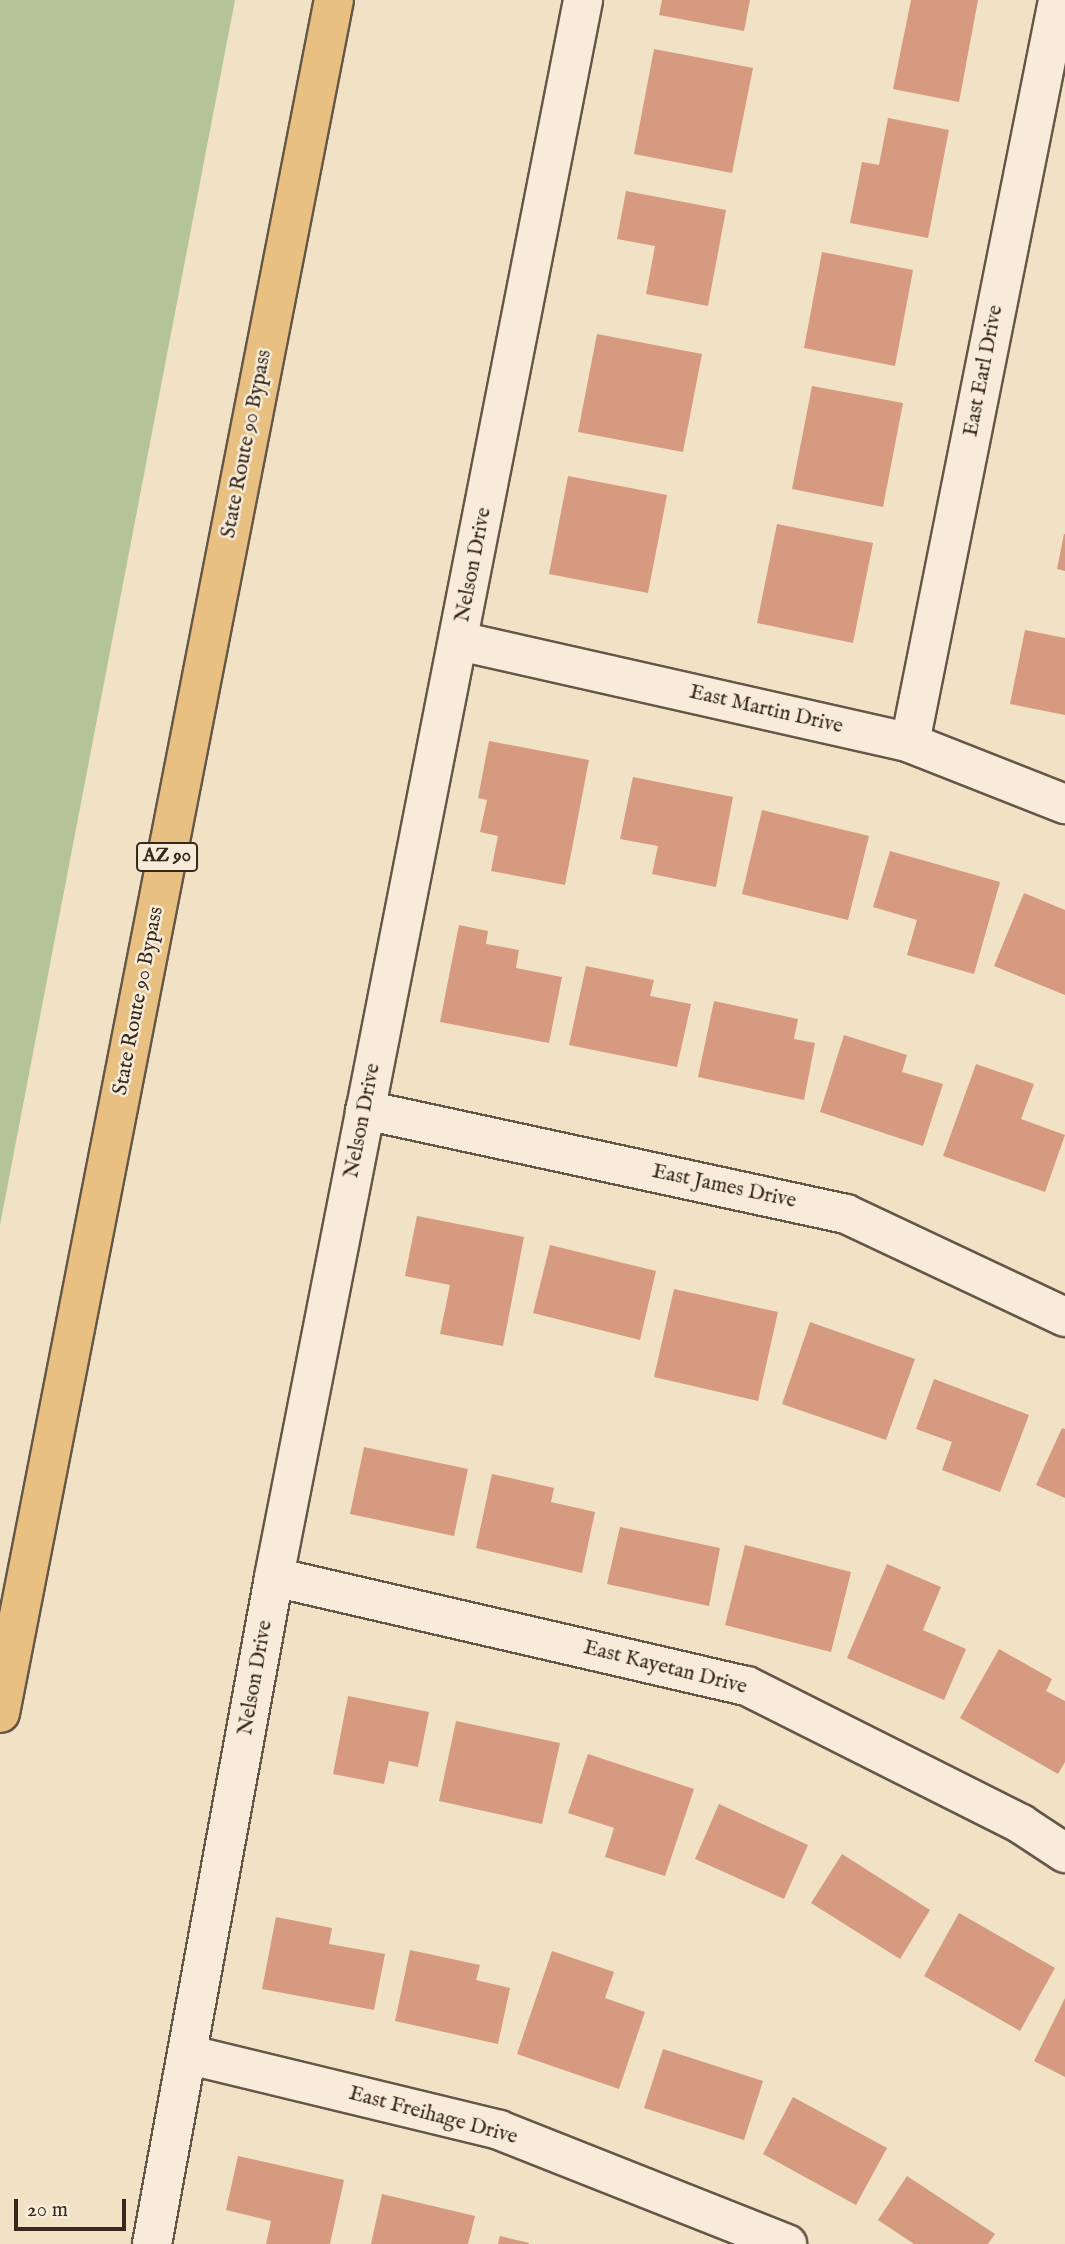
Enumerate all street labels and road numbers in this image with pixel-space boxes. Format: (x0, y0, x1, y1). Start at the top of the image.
street label: East Earl Drive (959, 303, 1009, 439)
street label: State Route 90 Bypass (216, 348, 278, 540)
street label: Nelson Drive (451, 506, 497, 624)
street label: East Martin Drive (687, 680, 845, 740)
road number: AZ 90 (136, 842, 198, 872)
street label: State Route 90 Bypass (108, 905, 170, 1097)
street label: Nelson Drive (340, 1062, 386, 1180)
street label: East James Drive (650, 1159, 798, 1215)
street label: Nelson Drive (233, 1619, 279, 1737)
street label: East Kayetan Drive (581, 1636, 749, 1700)
street label: East Freihage Drive (346, 2081, 520, 2151)

